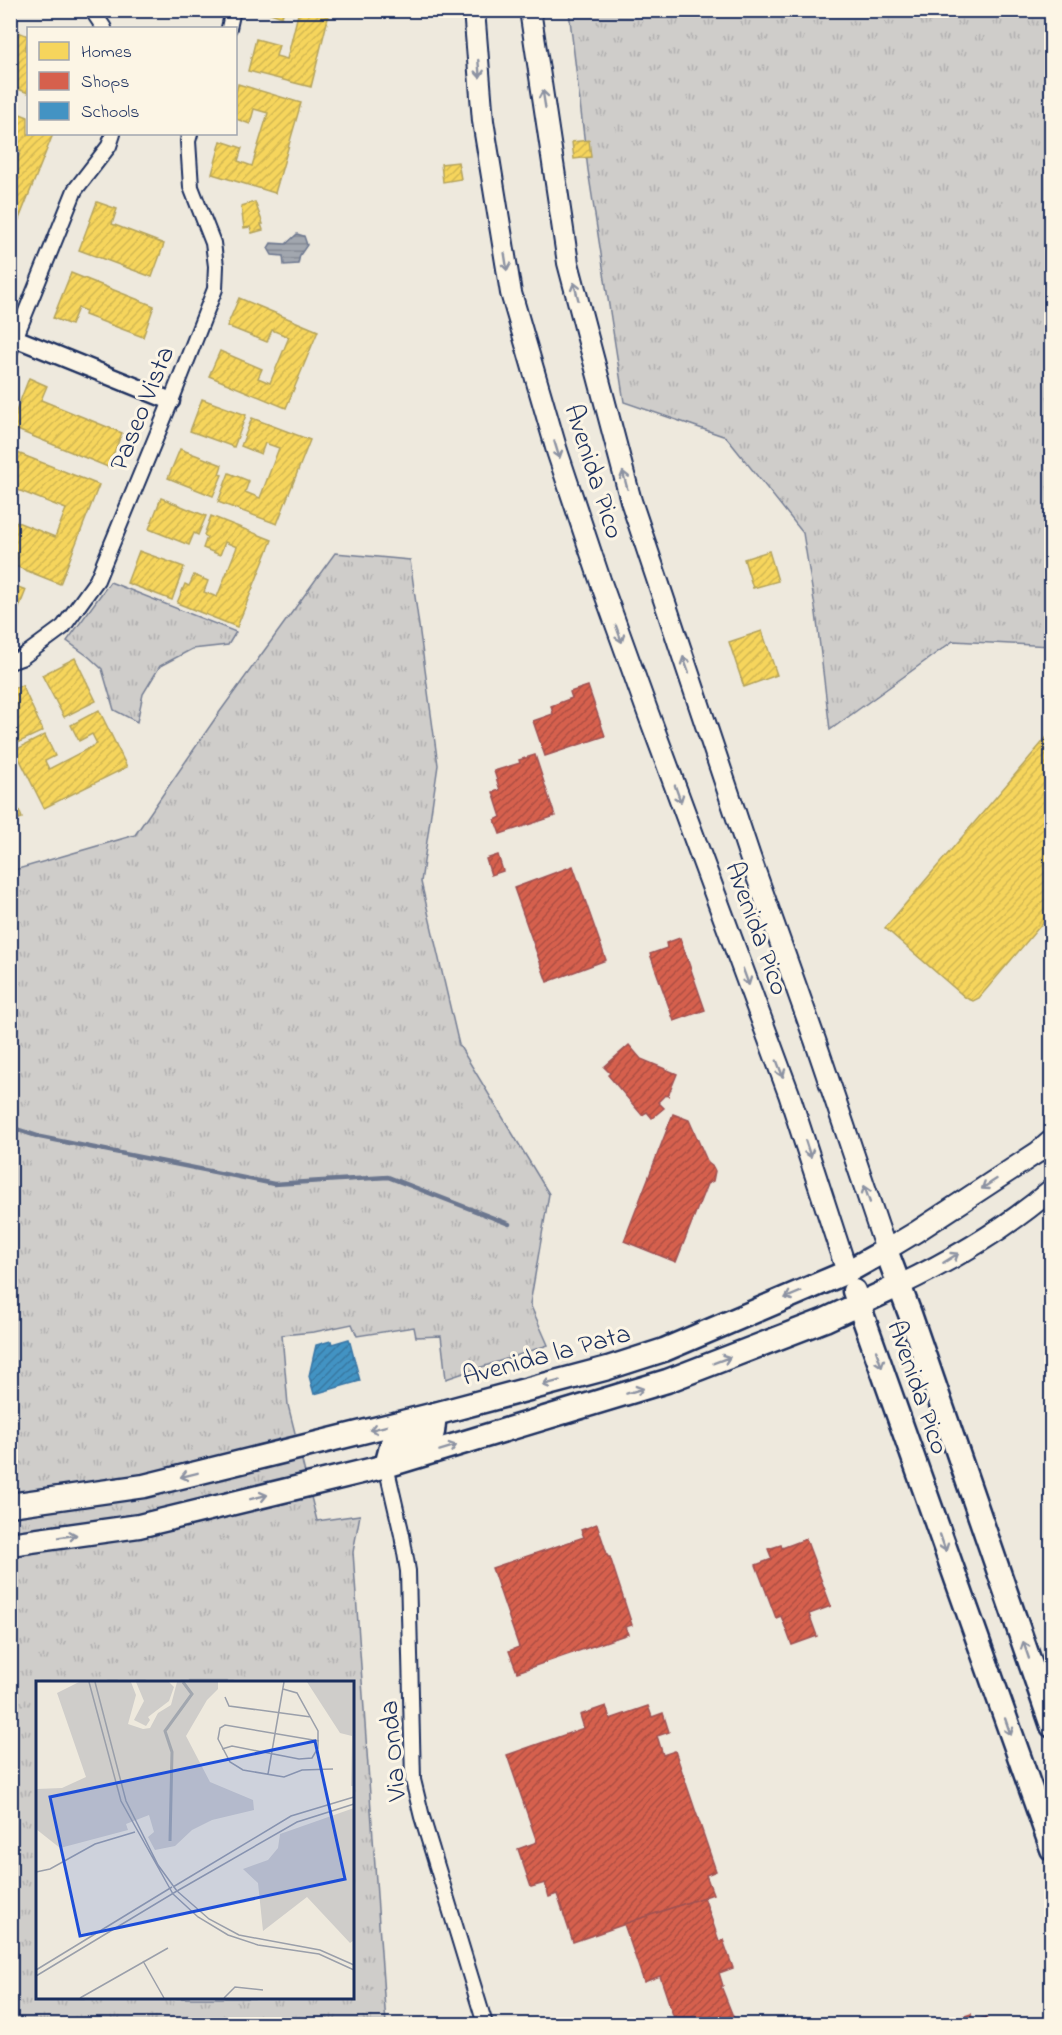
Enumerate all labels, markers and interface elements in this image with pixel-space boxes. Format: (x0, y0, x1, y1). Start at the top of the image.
legend (27, 27, 237, 135)
text: Homes (81, 40, 132, 66)
one-way arrow (474, 58, 485, 78)
text: Shops (81, 70, 129, 96)
one-way arrow (538, 90, 549, 110)
text: Schools (81, 100, 139, 126)
one-way arrow (501, 251, 512, 271)
one-way arrow (570, 282, 581, 301)
street label: Paseo Vista (101, 341, 186, 477)
street label: Avenida Pico (553, 399, 633, 544)
one-way arrow (552, 440, 563, 459)
one-way arrow (619, 471, 631, 490)
one-way arrow (615, 625, 626, 643)
one-way arrow (680, 656, 691, 675)
one-way arrow (674, 784, 685, 803)
street label: Avenida Pico (713, 857, 798, 1001)
one-way arrow (741, 967, 752, 986)
one-way arrow (775, 1059, 786, 1078)
one-way arrow (803, 1139, 814, 1158)
one-way arrow (982, 1178, 998, 1190)
one-way arrow (861, 1185, 872, 1204)
one-way arrow (942, 1251, 959, 1263)
one-way arrow (785, 1290, 803, 1301)
street label: Avenida la Pata (458, 1315, 635, 1398)
street label: Avenida Pico (875, 1315, 958, 1460)
one-way arrow (874, 1349, 885, 1368)
one-way arrow (712, 1354, 731, 1365)
one-way arrow (542, 1378, 561, 1389)
one-way arrow (625, 1385, 644, 1396)
one-way arrow (369, 1422, 388, 1434)
one-way arrow (438, 1442, 457, 1453)
one-way arrow (179, 1469, 198, 1481)
one-way arrow (250, 1490, 269, 1502)
one-way arrow (58, 1530, 78, 1541)
one-way arrow (939, 1533, 950, 1552)
one-way arrow (1019, 1641, 1030, 1660)
inset map (36, 1681, 354, 1999)
street label: Via Onda (371, 1699, 418, 1804)
one-way arrow (1004, 1717, 1015, 1736)

